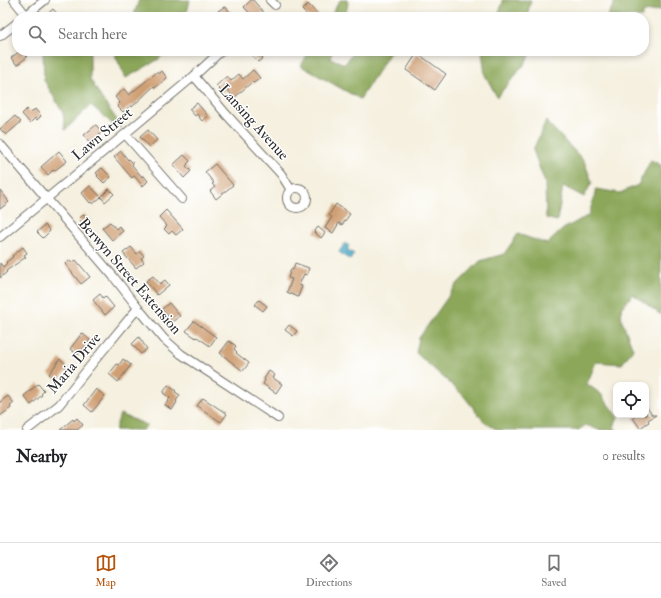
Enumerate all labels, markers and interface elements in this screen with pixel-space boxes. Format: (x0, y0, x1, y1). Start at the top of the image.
search box (12, 12, 649, 56)
icon: search (26, 23, 48, 45)
text: Search here (58, 25, 127, 44)
street label: Lansing Avenue (215, 80, 293, 164)
street label: Lawn Street (68, 104, 137, 165)
street label: Berwyn Street Extension (74, 214, 186, 339)
street label: Maria Drive (43, 329, 105, 398)
map controls (613, 382, 649, 418)
button: locate (613, 382, 649, 418)
text: Nearby (16, 446, 67, 467)
text: 0 results (602, 448, 645, 464)
tab: Map (95, 552, 117, 589)
tab: Directions (306, 552, 352, 589)
tab: Saved (541, 552, 566, 589)

